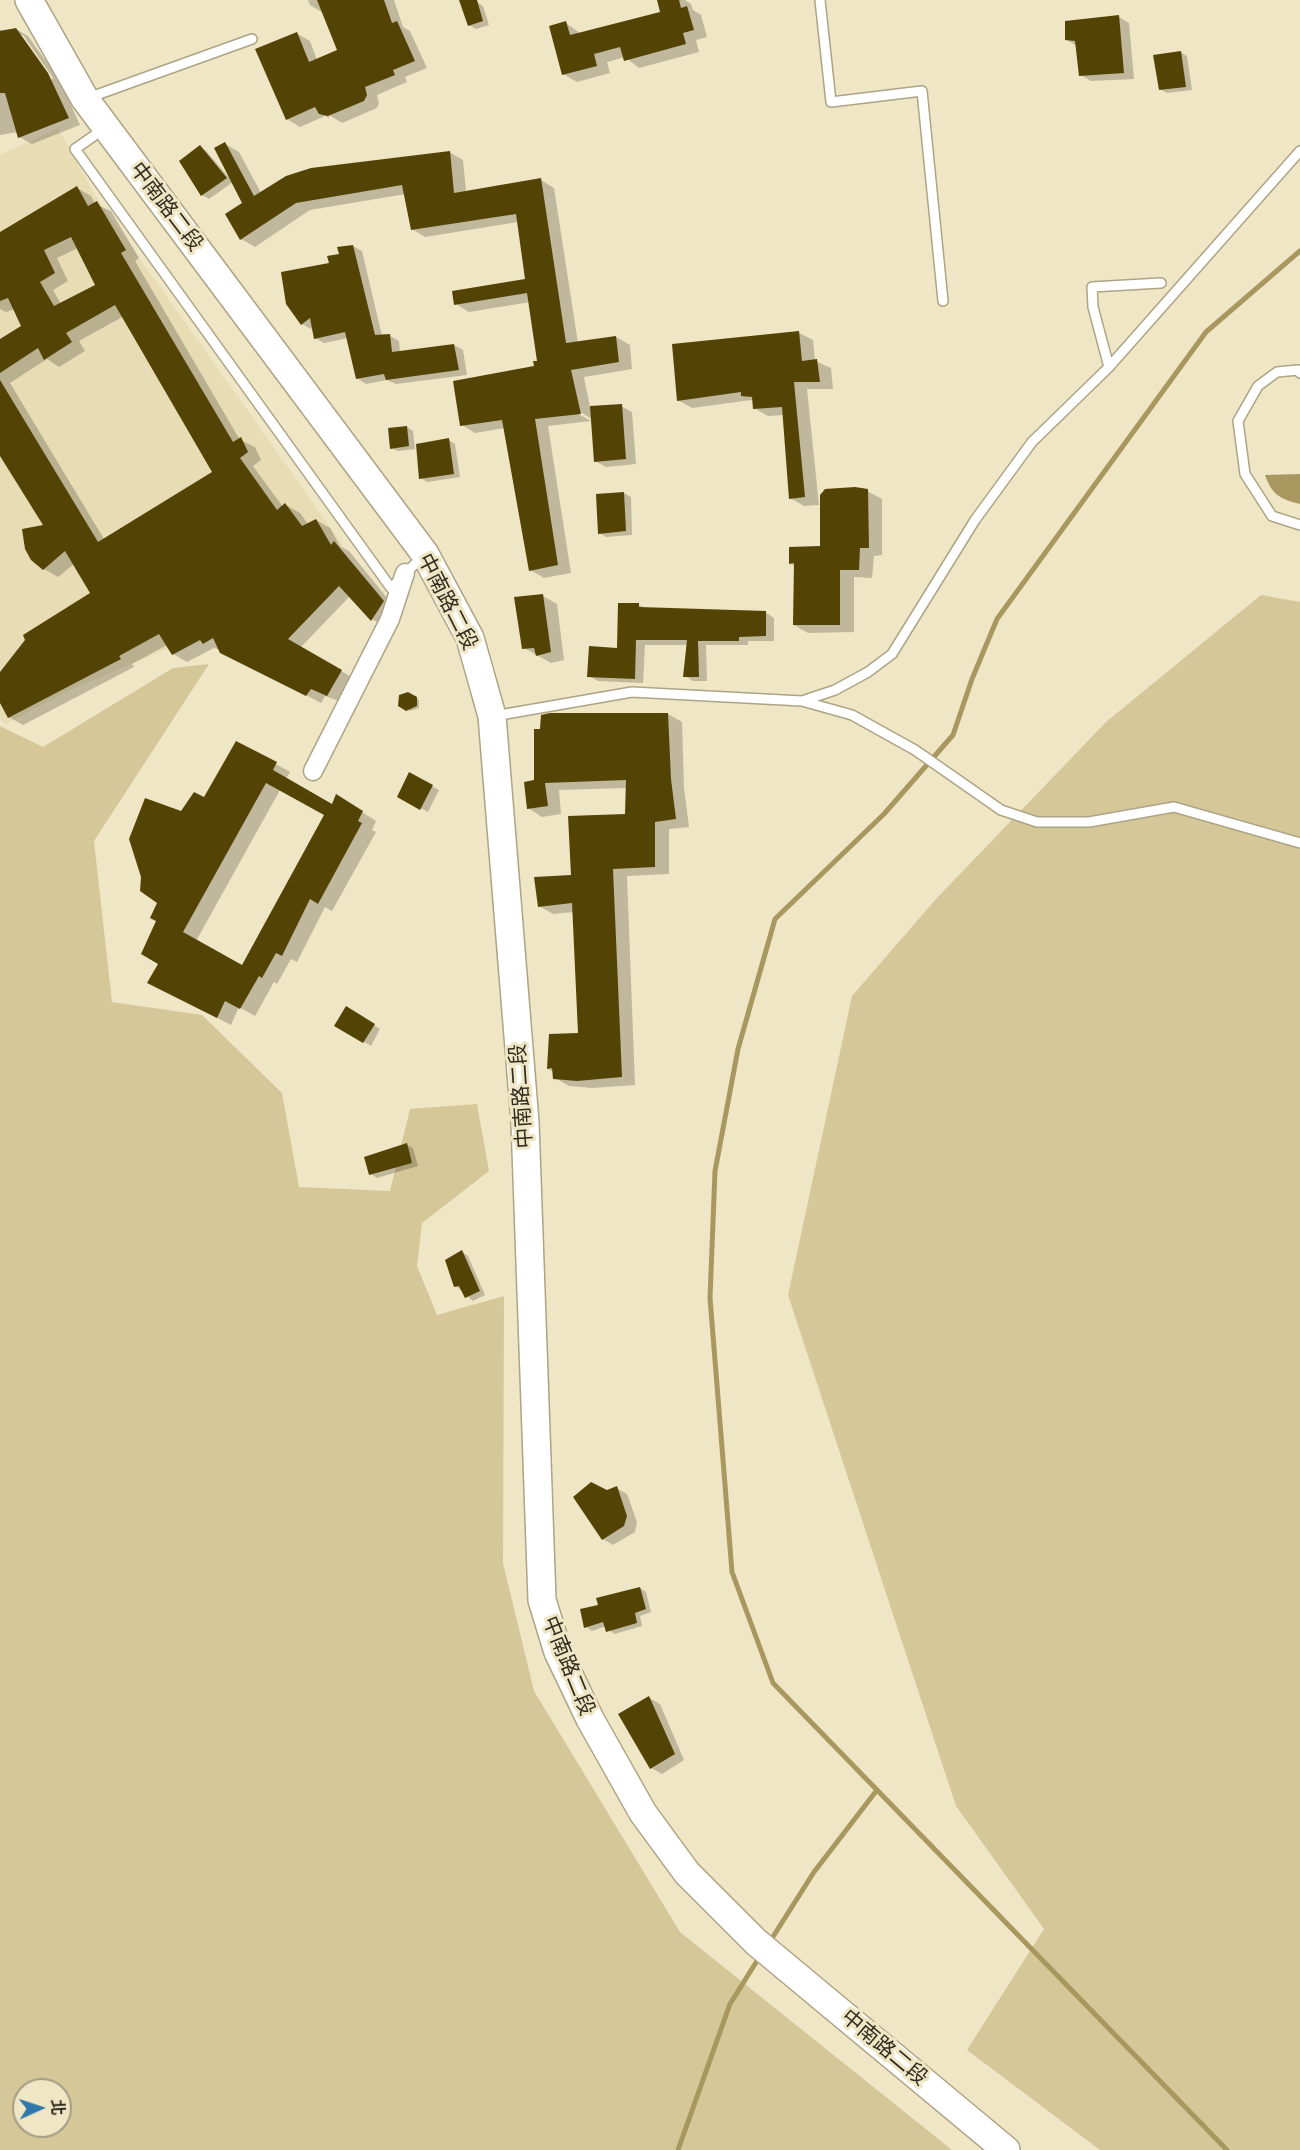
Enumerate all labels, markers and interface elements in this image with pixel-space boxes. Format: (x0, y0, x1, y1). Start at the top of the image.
street label: 中南路二段 (124, 157, 208, 257)
street label: 中南路二段 (412, 550, 482, 654)
street label: 中南路二段 (506, 1043, 538, 1149)
street label: 中南路二段 (537, 1613, 599, 1719)
street label: 中南路二段 (836, 2005, 932, 2091)
north arrow (12, 2078, 72, 2138)
text: 北 (48, 2099, 68, 2116)

